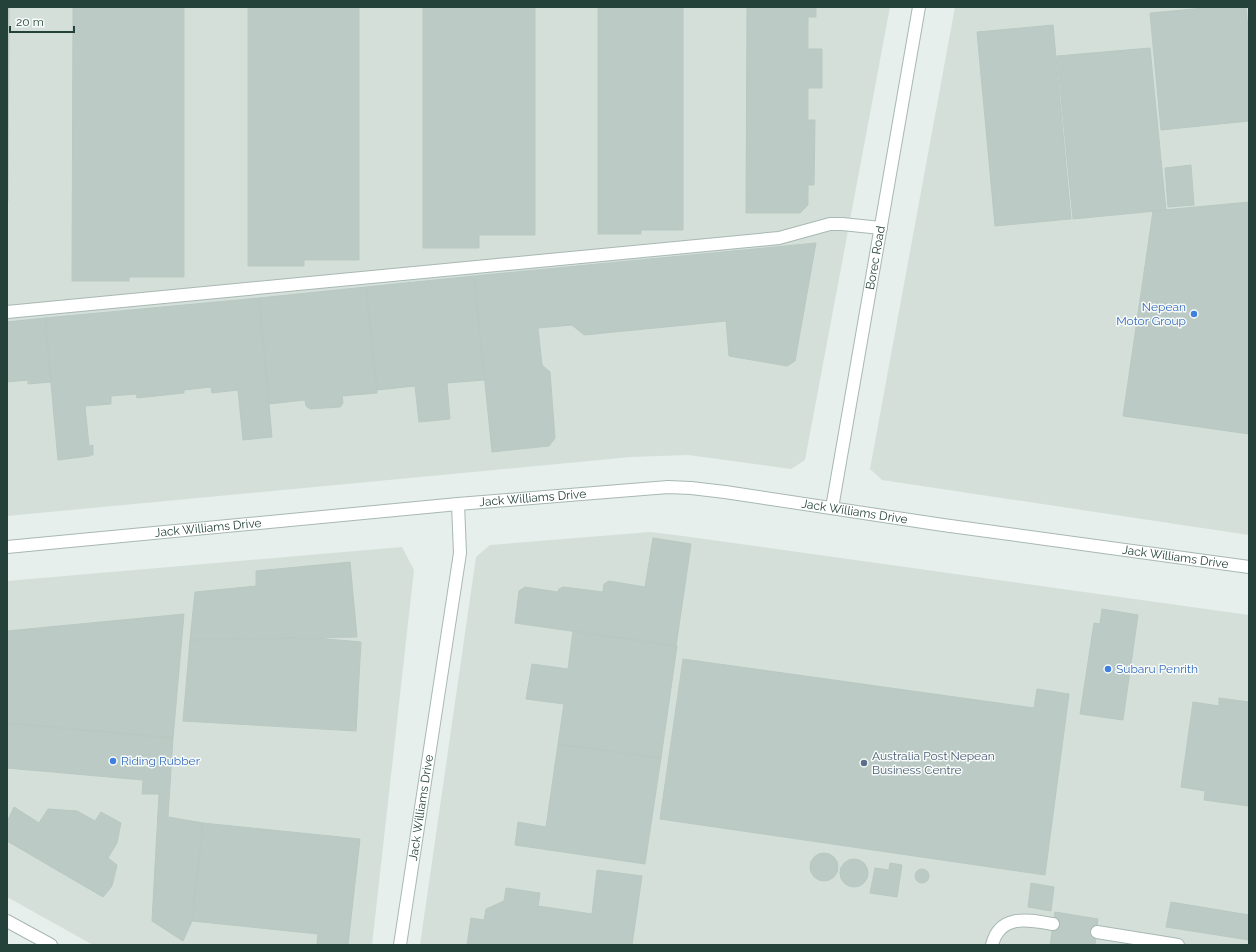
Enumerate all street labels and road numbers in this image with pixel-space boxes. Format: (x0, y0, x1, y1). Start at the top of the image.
street label: Borec Road (863, 225, 888, 291)
street label: Jack Williams Drive (479, 487, 587, 509)
street label: Jack Williams Drive (800, 497, 909, 527)
street label: Jack Williams Drive (154, 516, 262, 540)
street label: Jack Williams Drive (1121, 543, 1229, 571)
street label: Jack Williams Drive (406, 754, 436, 862)

